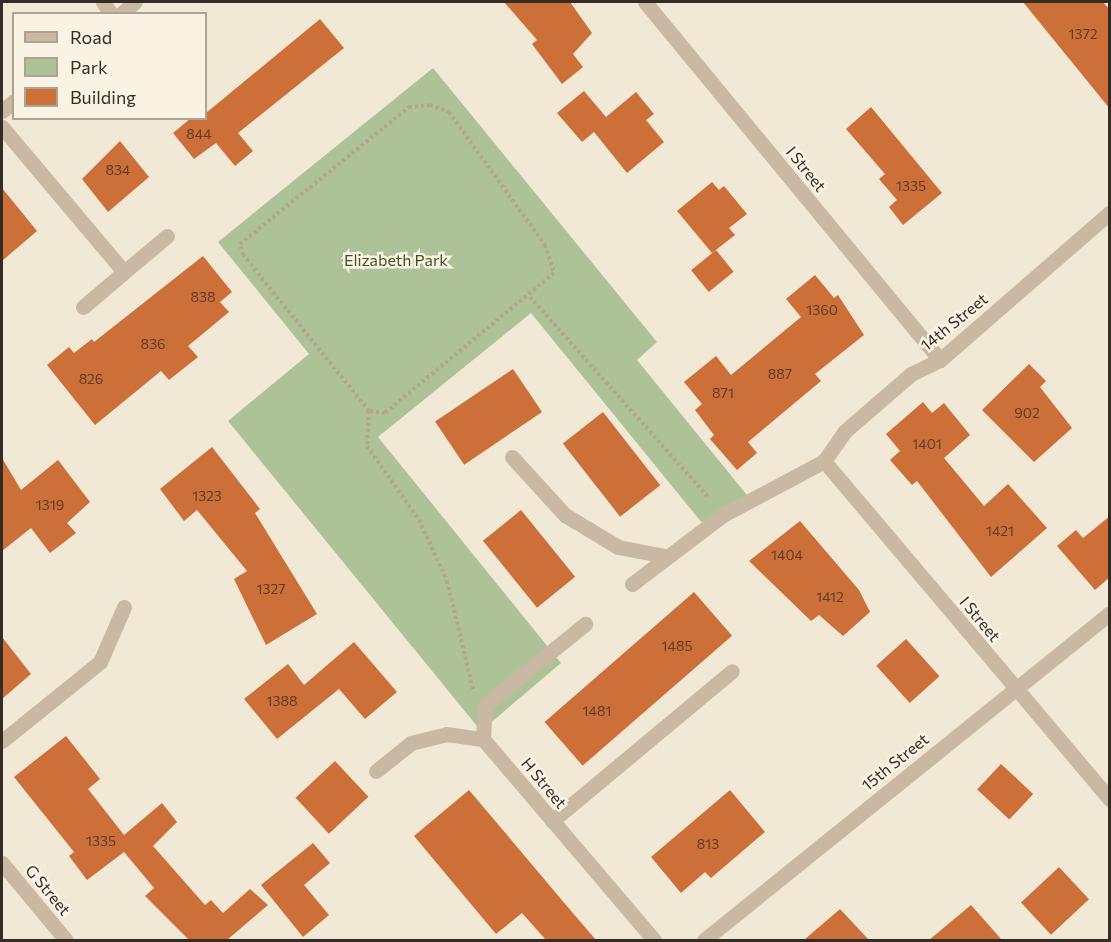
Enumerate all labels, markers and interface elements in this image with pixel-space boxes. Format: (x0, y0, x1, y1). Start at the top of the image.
legend (12, 12, 207, 120)
text: Road (70, 26, 112, 48)
house number: 1372 (1068, 26, 1098, 42)
text: Park (70, 56, 108, 78)
text: Building (70, 86, 136, 108)
house number: 844 (186, 126, 212, 142)
street label: I Street (782, 142, 830, 196)
house number: 834 (106, 162, 130, 178)
house number: 1335 (896, 178, 926, 194)
park label: Elizabeth Park (344, 250, 448, 270)
house number: 838 (191, 289, 215, 305)
street label: 14th Street (917, 289, 991, 355)
house number: 1360 (806, 302, 838, 318)
house number: 836 (141, 336, 165, 352)
house number: 887 (768, 366, 792, 382)
house number: 826 (79, 371, 103, 387)
house number: 871 (712, 385, 734, 401)
house number: 902 (1014, 405, 1040, 421)
house number: 1401 (912, 436, 942, 452)
house number: 1323 (192, 488, 222, 504)
house number: 1319 (36, 497, 64, 513)
house number: 1421 (986, 523, 1014, 539)
house number: 1404 (771, 547, 803, 563)
house number: 1327 (256, 581, 286, 597)
house number: 1412 (816, 589, 844, 605)
street label: I Street (956, 593, 1004, 645)
house number: 1485 (662, 638, 692, 654)
house number: 1388 (267, 693, 297, 709)
house number: 1481 (583, 703, 611, 719)
street label: 15th Street (858, 729, 932, 795)
street label: H Street (517, 754, 571, 812)
house number: 1335 (86, 833, 116, 849)
house number: 813 (697, 836, 719, 852)
street label: G Street (21, 861, 75, 919)

